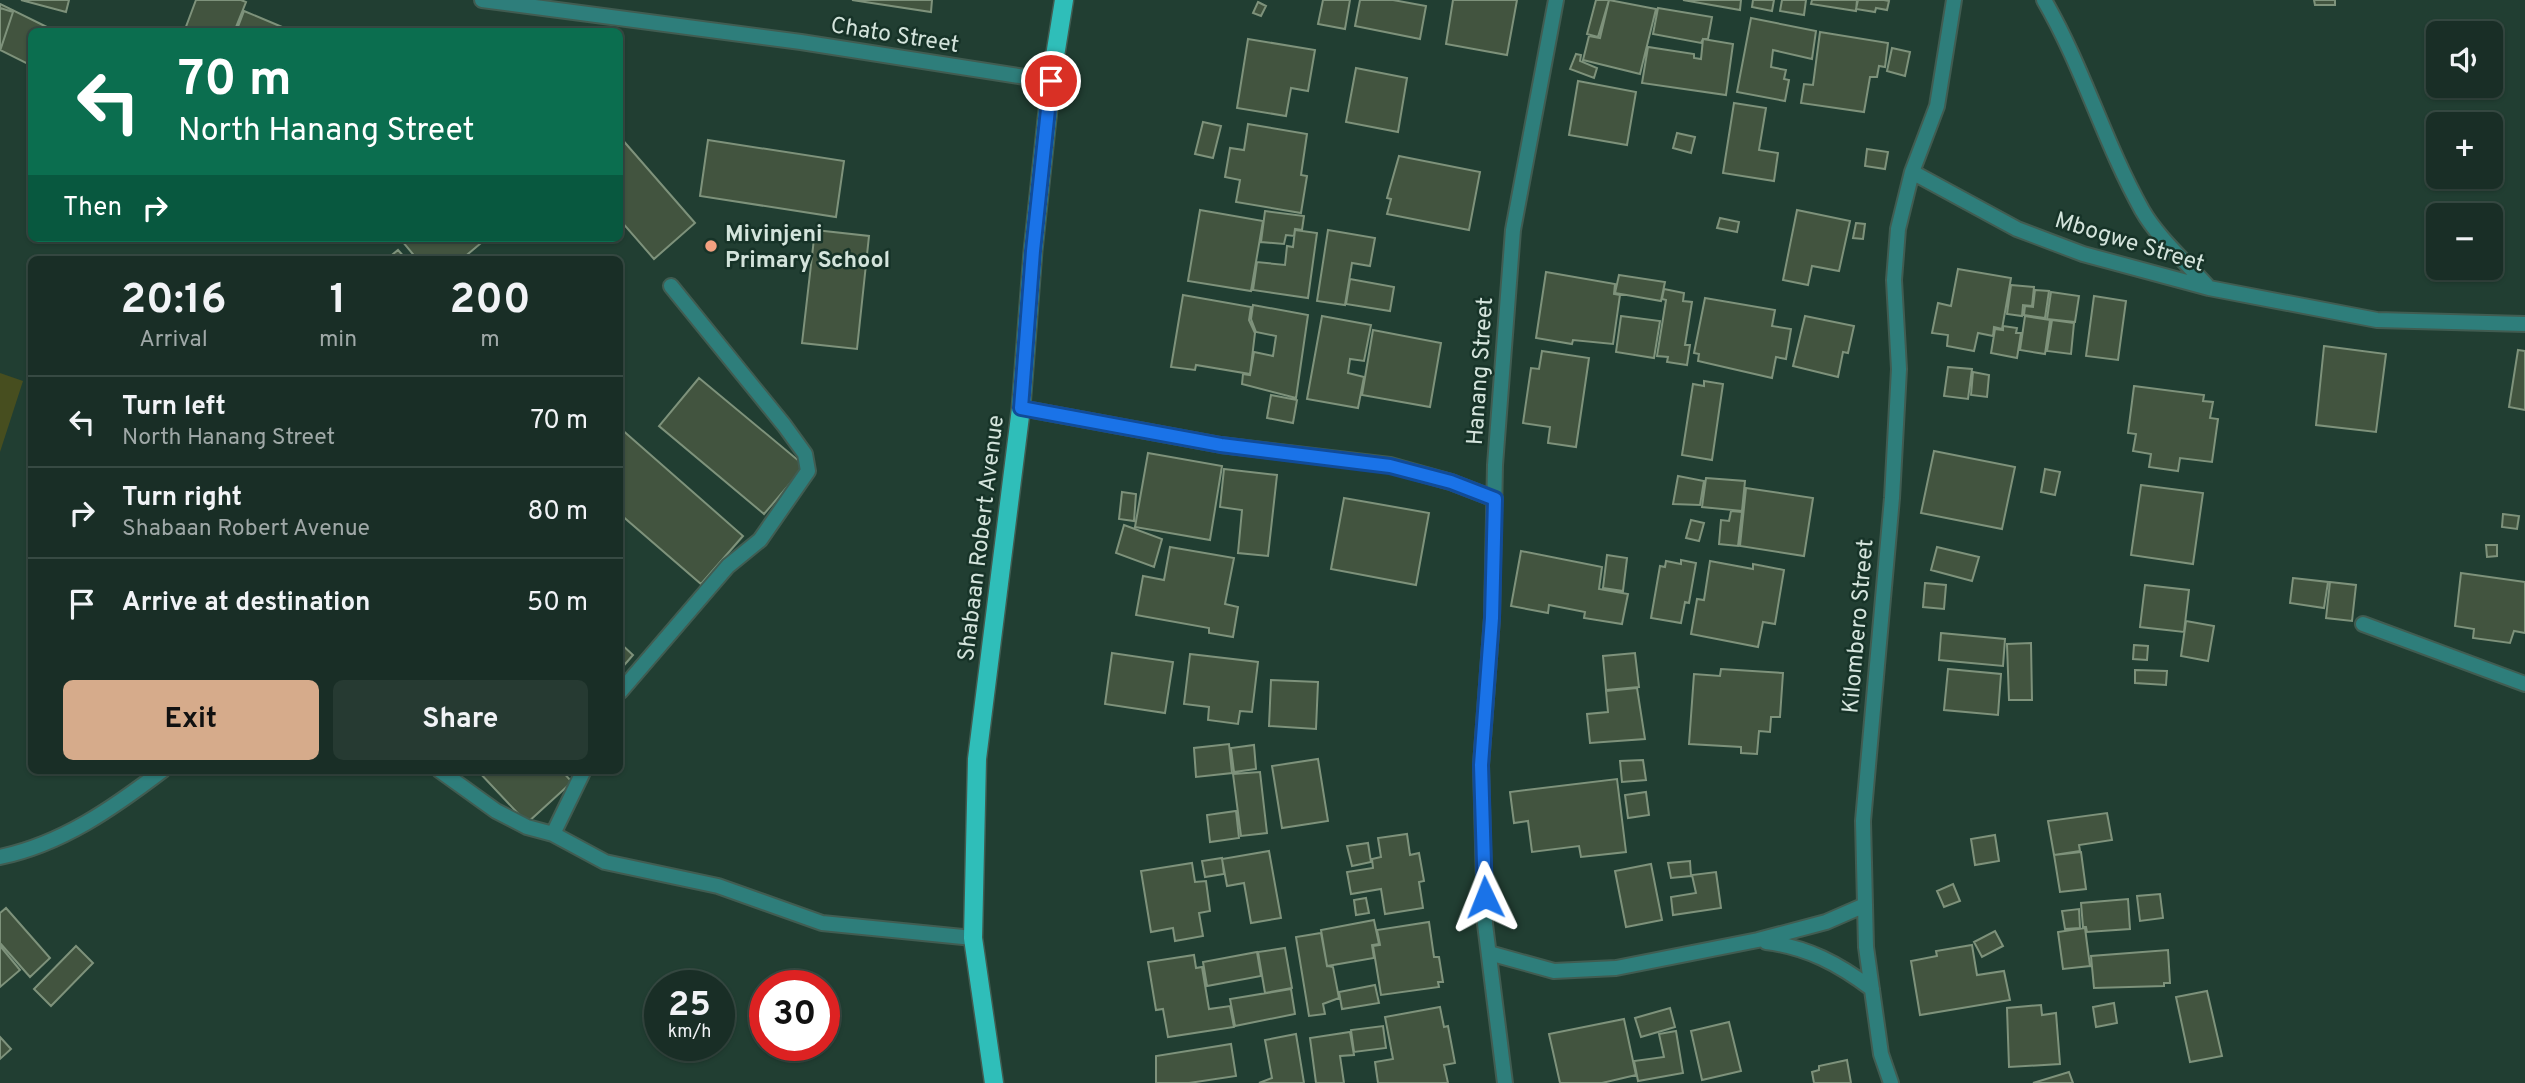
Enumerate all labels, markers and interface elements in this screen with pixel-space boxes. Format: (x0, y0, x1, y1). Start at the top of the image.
street label: Chato Street (828, 12, 961, 61)
map controls (2426, 21, 2503, 280)
button: sound (2426, 21, 2503, 98)
text: 70 m (178, 51, 292, 113)
pin (1021, 51, 1081, 111)
icon: left (63, 56, 154, 147)
icon: arrive (1032, 62, 1070, 100)
text: North Hanang Street (178, 112, 475, 152)
button: + (2426, 112, 2503, 189)
icon: right (136, 189, 174, 227)
text: Then (63, 192, 122, 225)
button: − (2426, 203, 2503, 280)
street label: Mbogwe Street (2051, 207, 2208, 280)
place label: Mivinjeni Primary School (725, 221, 890, 276)
marker: Mivinjeni Primary School (703, 238, 719, 254)
text: 20:16 (120, 275, 227, 328)
text: 1 (330, 275, 346, 328)
text: 200 (450, 275, 531, 328)
street label: Hanang Street (1462, 296, 1501, 446)
text: Arrival (139, 326, 208, 355)
text: min (319, 326, 357, 355)
text: m (480, 326, 500, 355)
text: Turn left (122, 391, 226, 424)
icon: left (63, 403, 101, 441)
text: 70 m (530, 405, 588, 438)
street label: Shabaan Robert Avenue (953, 413, 1012, 663)
text: North Hanang Street (122, 424, 335, 453)
text: Turn right (122, 482, 242, 515)
icon: right (63, 494, 101, 532)
text: 80 m (528, 496, 588, 529)
text: Shabaan Robert Avenue (122, 515, 370, 544)
street label: Kilombero Street (1837, 538, 1882, 715)
icon: arrive (63, 585, 101, 623)
text: Arrive at destination (122, 587, 370, 620)
text: 50 m (527, 587, 588, 620)
button: Exit (63, 680, 319, 760)
button: Share (333, 680, 588, 760)
position arrow (1448, 860, 1522, 934)
speed limit sign: 30 (749, 970, 840, 1061)
text: 25 (668, 984, 711, 1028)
text: km/h (668, 1021, 711, 1044)

